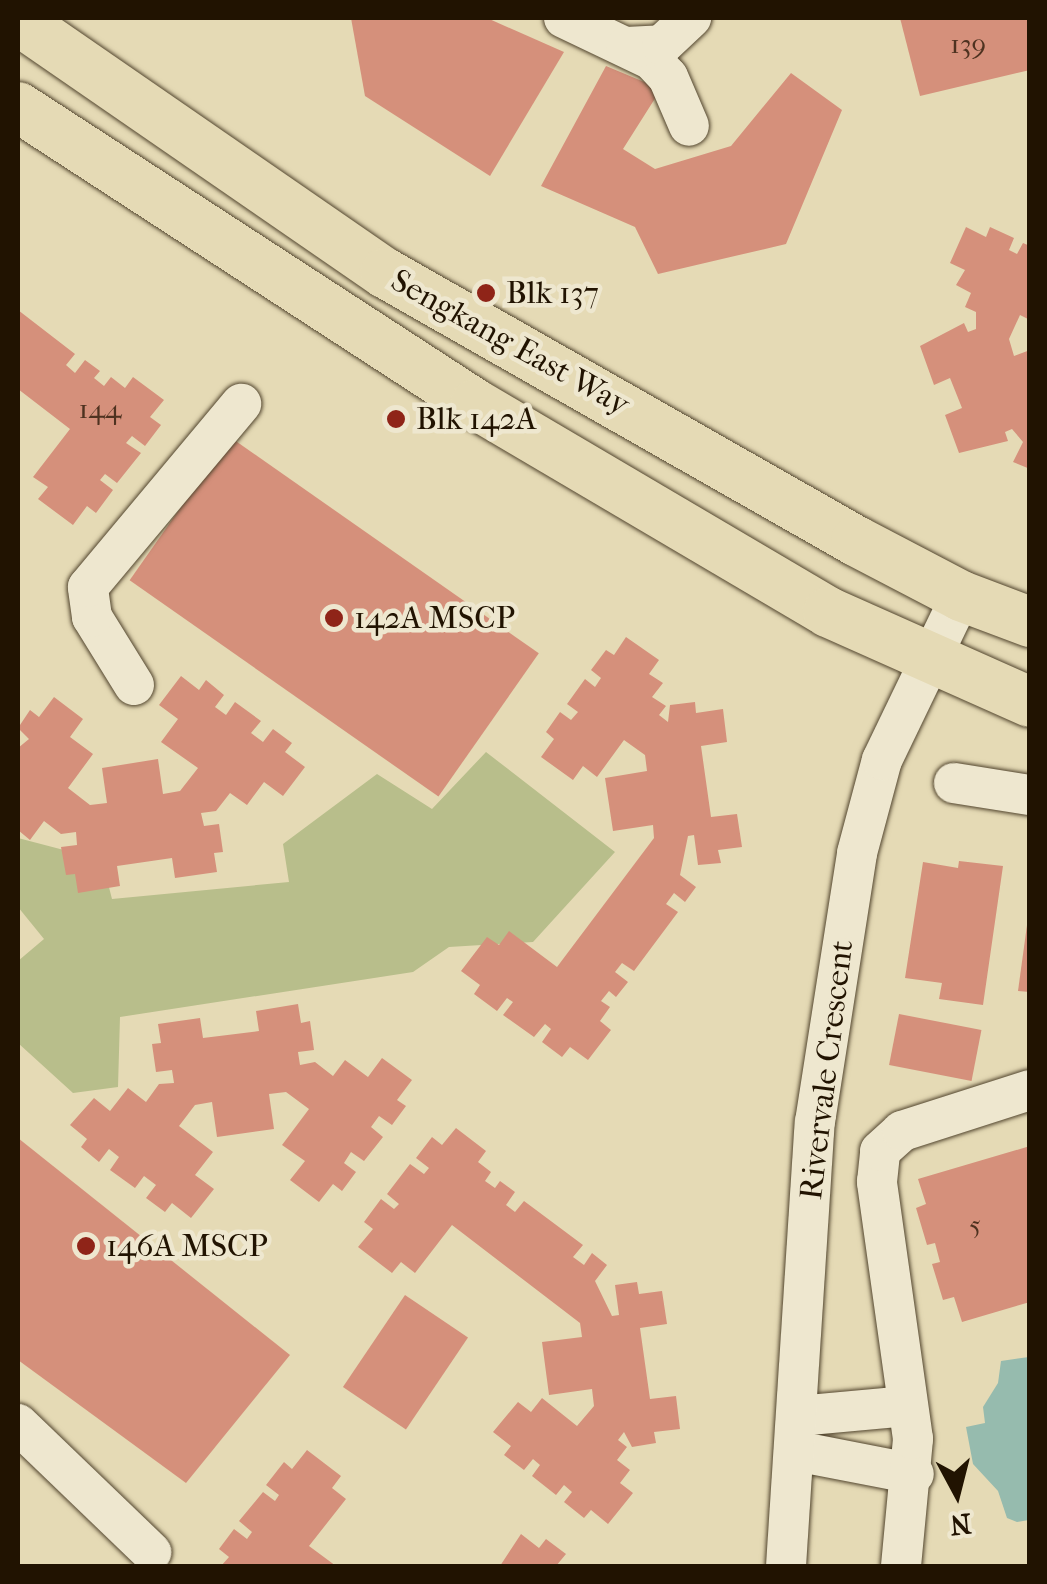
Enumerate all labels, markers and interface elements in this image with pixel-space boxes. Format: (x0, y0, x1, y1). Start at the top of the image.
house number: 139 (950, 27, 986, 61)
street label: Sengkang East Way (384, 262, 636, 424)
place label: Blk 137 (506, 274, 599, 312)
marker: Blk 137 (475, 282, 497, 304)
house number: 144 (78, 392, 122, 426)
place label: Blk 142A (416, 400, 537, 438)
marker: Blk 142A (385, 408, 407, 430)
place label: 142A MSCP (354, 599, 515, 637)
marker: 142A MSCP (323, 607, 345, 629)
street label: Rivervale Crescent (792, 938, 862, 1202)
house number: 5 (969, 1208, 981, 1242)
place label: 146A MSCP (106, 1227, 268, 1265)
marker: 146A MSCP (75, 1235, 97, 1257)
north arrow (907, 1444, 1007, 1544)
text: N (948, 1507, 973, 1542)

